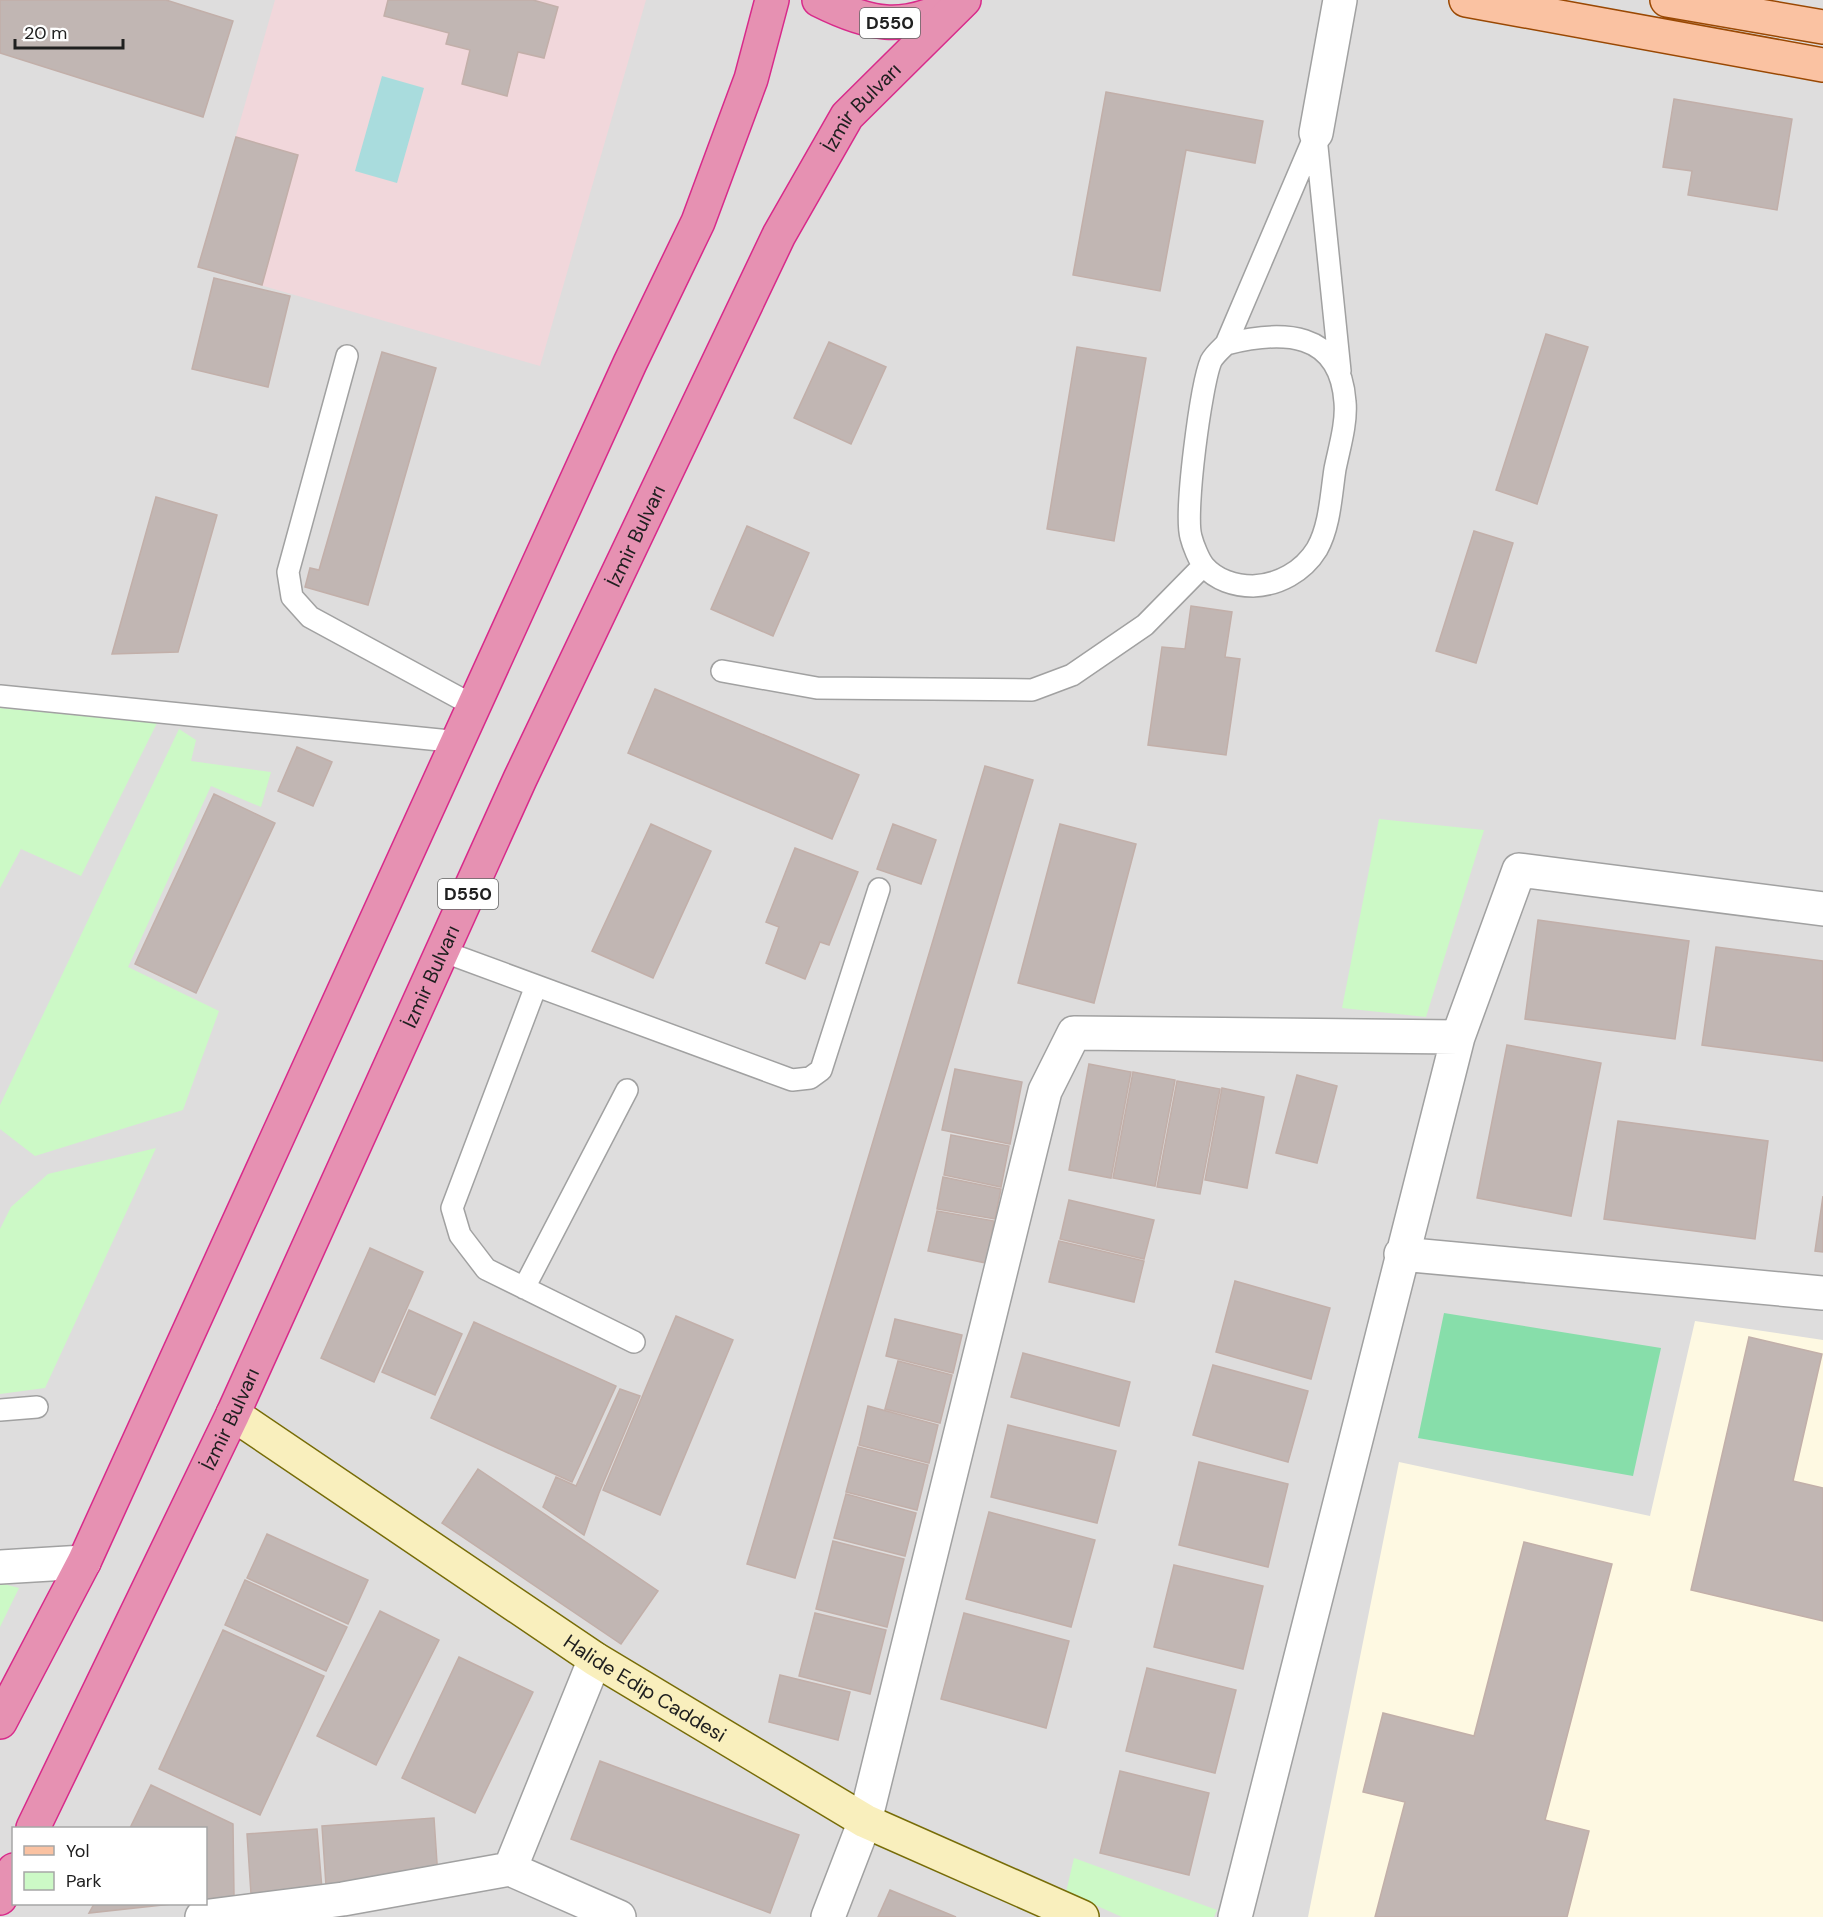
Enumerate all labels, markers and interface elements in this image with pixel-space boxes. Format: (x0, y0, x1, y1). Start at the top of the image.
road number: D550 (860, 8, 920, 38)
scale bar (15, 12, 123, 50)
text: 20 m (24, 21, 67, 45)
street label: İzmir Bulvarı (816, 57, 906, 156)
street label: İzmir Bulvarı (600, 481, 671, 591)
road number: D550 (438, 879, 498, 909)
street label: İzmir Bulvarı (396, 921, 465, 1032)
street label: İzmir Bulvarı (195, 1364, 265, 1474)
street label: Halide Edip Caddesi (559, 1629, 731, 1748)
legend (12, 1827, 207, 1905)
text: Yol (66, 1839, 90, 1863)
text: Park (66, 1869, 102, 1893)

